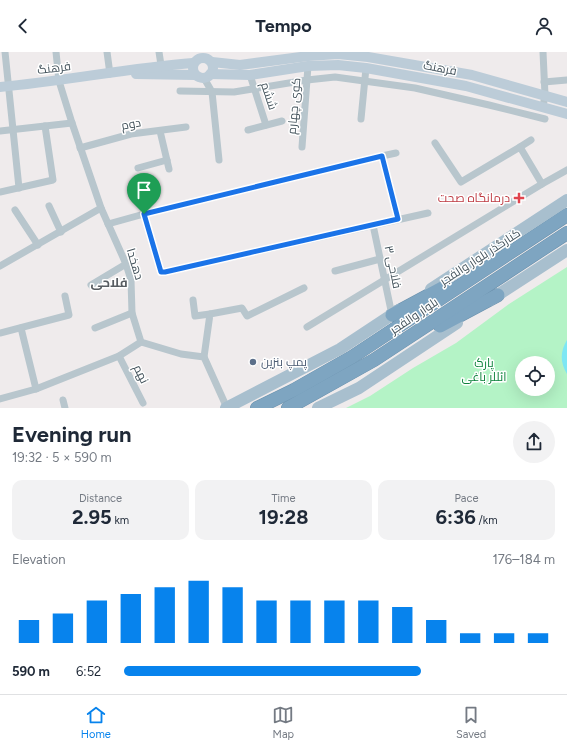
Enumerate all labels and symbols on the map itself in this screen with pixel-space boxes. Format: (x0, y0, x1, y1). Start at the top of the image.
street label: فرهنگ (422, 58, 458, 78)
street label: فرهنگ (36, 59, 72, 77)
street label: کوی چهارم (285, 77, 305, 135)
street label: ششم (257, 80, 280, 112)
street label: دوم (120, 115, 142, 134)
pin (127, 173, 161, 214)
place label: درمانگاه صحت (438, 191, 510, 205)
marker: درمانگاه صحت (513, 192, 525, 204)
street label: کنارگذر بلوار والفجر (436, 226, 523, 289)
street label: فلاحی ۳ (382, 244, 404, 290)
street label: دهخدا (124, 247, 146, 282)
district label: فلاحی (90, 275, 128, 290)
street label: بلوار والفجر (387, 295, 441, 338)
place label: پمپ بنزین (261, 355, 308, 371)
park label: پارک ائللر باغی (462, 356, 506, 384)
marker: پمپ بنزین (248, 357, 258, 367)
street label: نهم (130, 362, 151, 386)

